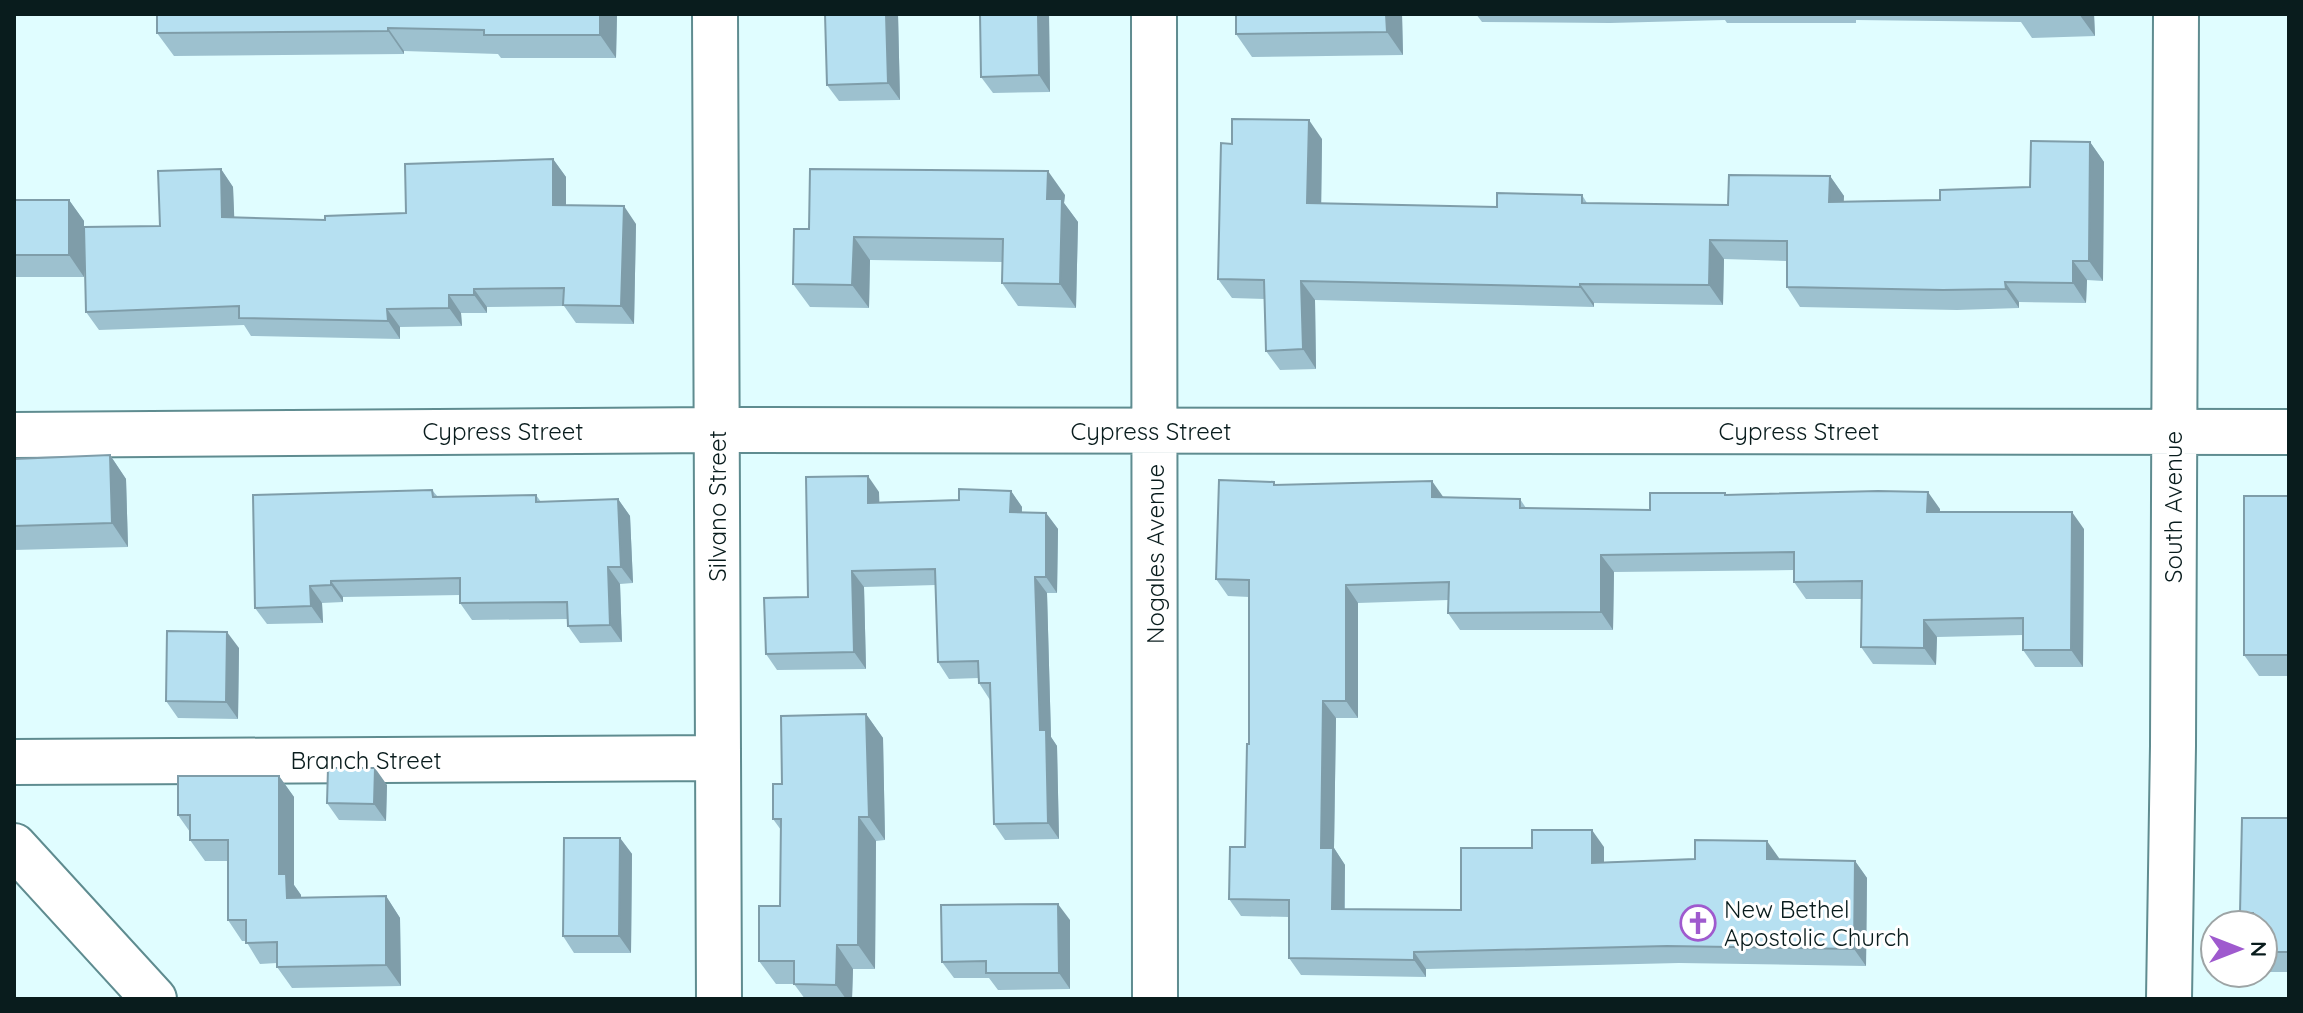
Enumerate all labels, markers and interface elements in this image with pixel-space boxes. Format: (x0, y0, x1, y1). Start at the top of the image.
street label: Cypress Street (423, 416, 583, 446)
street label: Cypress Street (1071, 416, 1231, 446)
street label: Cypress Street (1719, 416, 1879, 446)
street label: Silvano Street (702, 430, 732, 582)
street label: South Avenue (2158, 431, 2188, 583)
street label: Nogales Avenue (1140, 464, 1170, 644)
street label: Branch Street (290, 745, 442, 775)
place label: New Bethel Apostolic Church (1724, 894, 1910, 952)
church icon: New Bethel Apostolic Church (1679, 904, 1717, 942)
north arrow (2199, 909, 2279, 989)
text: N (2245, 941, 2273, 957)

